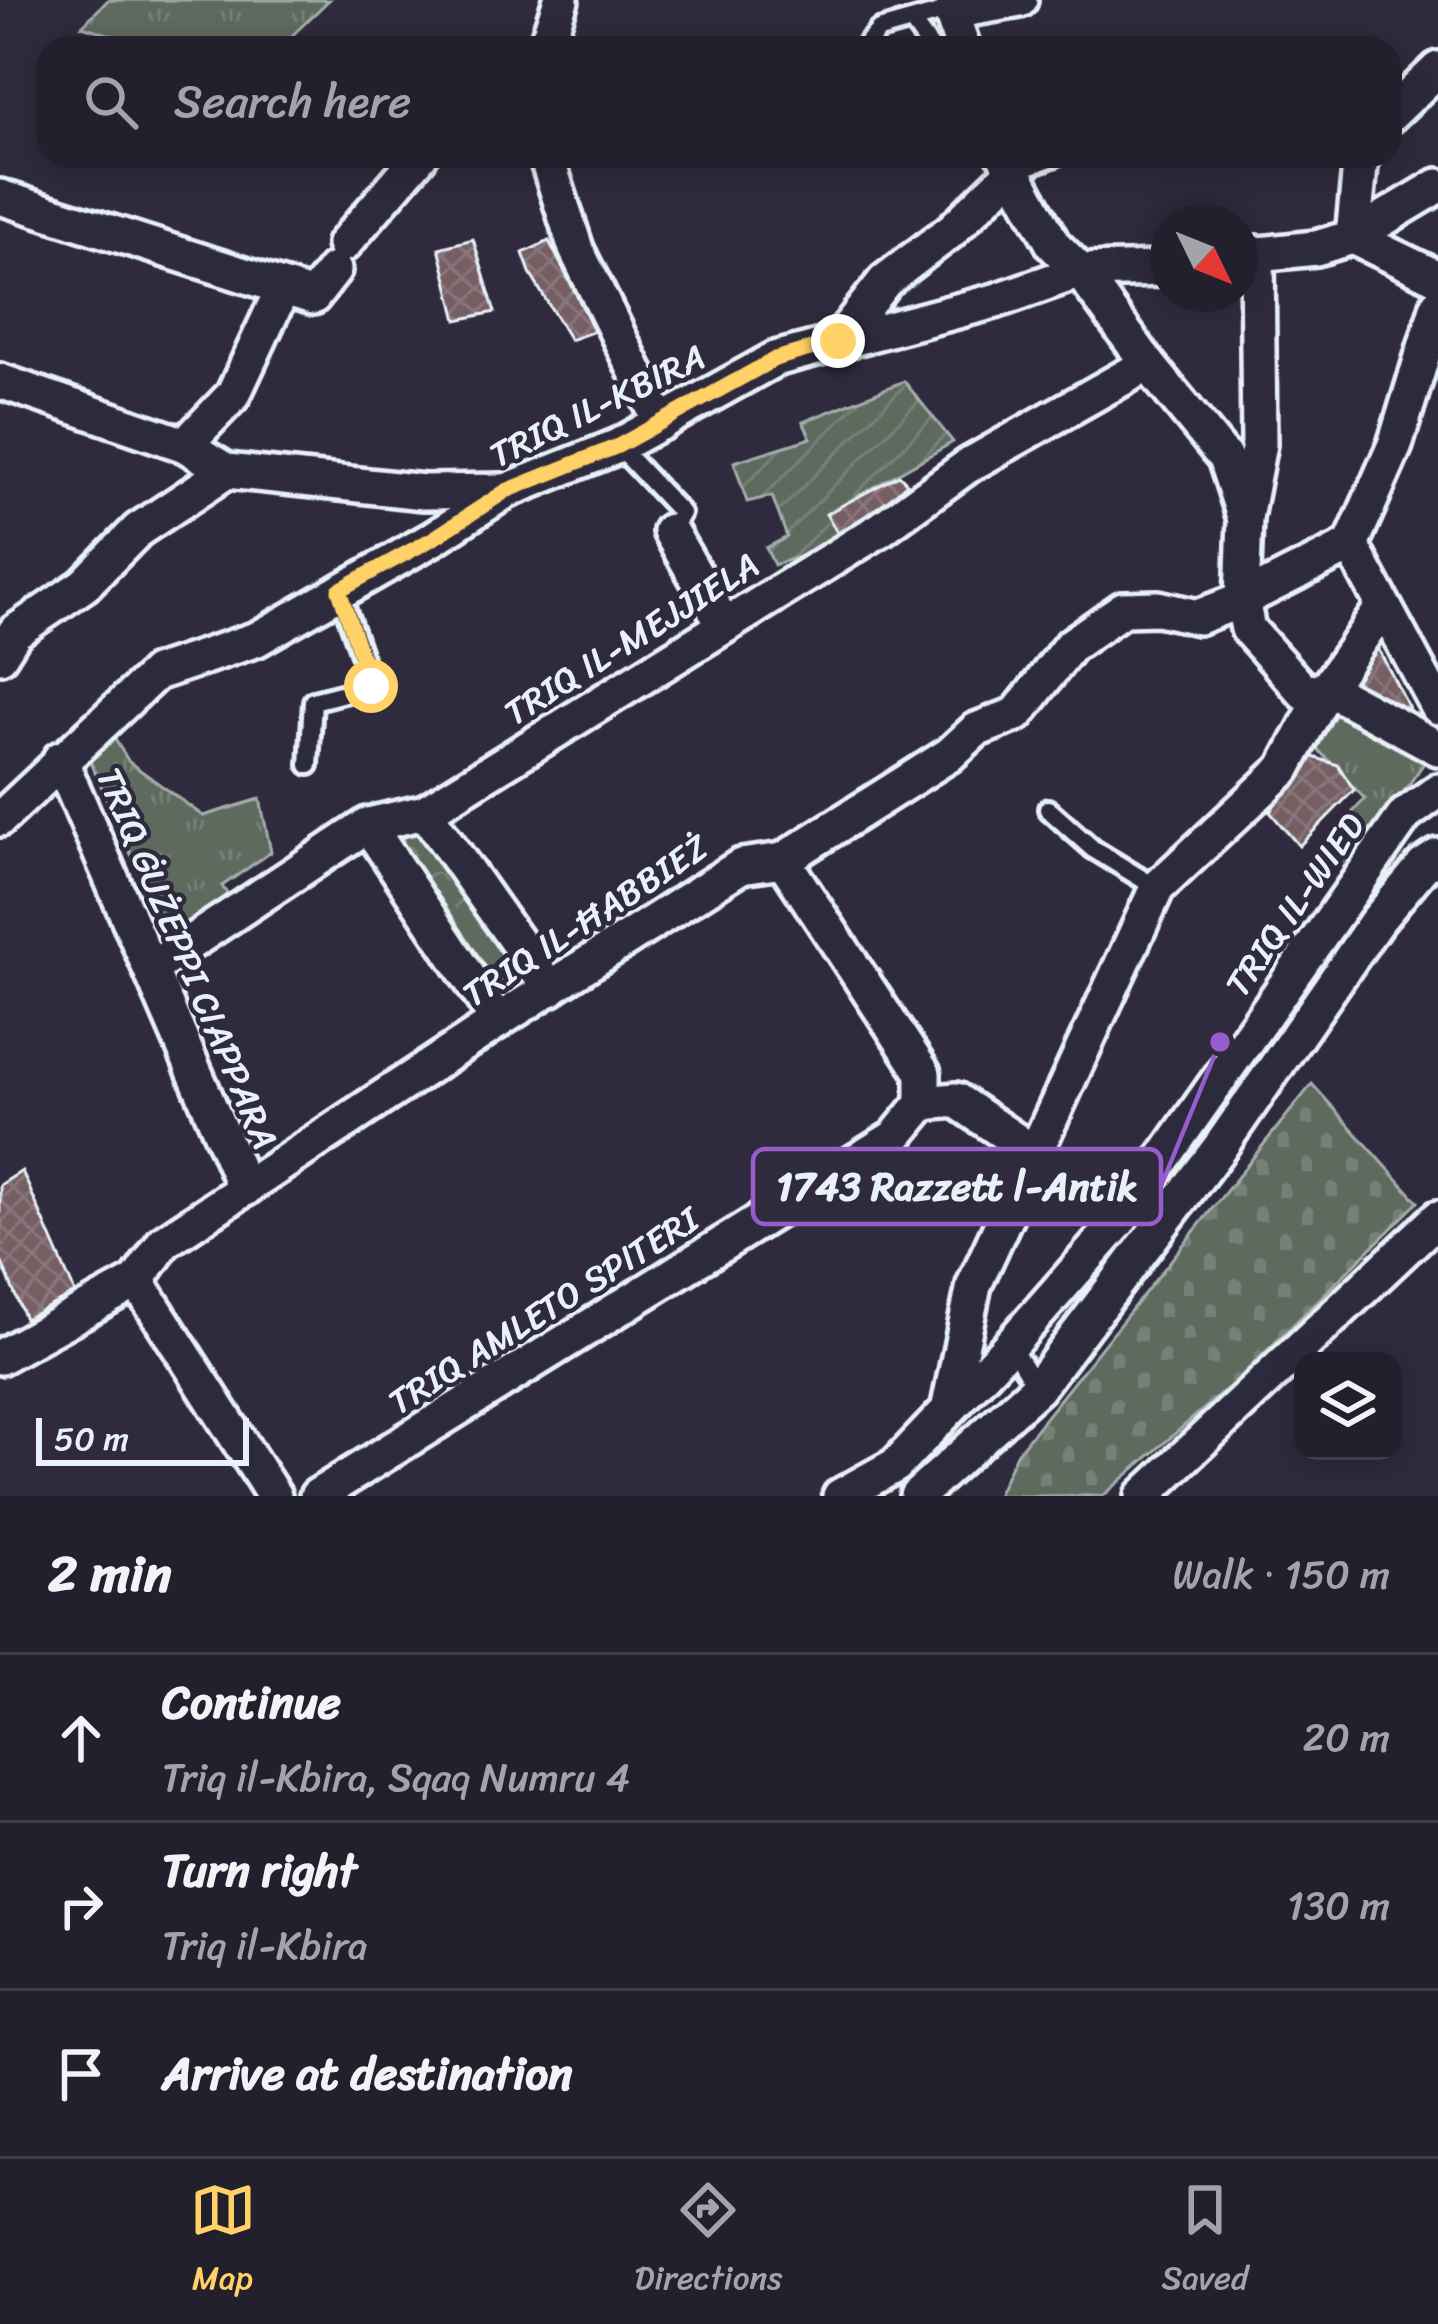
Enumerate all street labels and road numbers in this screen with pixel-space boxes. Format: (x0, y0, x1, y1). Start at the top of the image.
street label: TRIQ IL-KBIRA (478, 326, 717, 486)
street label: TRIQ IL-MEJJIELA (491, 534, 772, 743)
street label: TRIQ ĠUŻEPPI CIAPPARA (77, 757, 297, 1160)
street label: TRIQ IL-WIED (1207, 799, 1382, 1011)
street label: TRIQ IL-ĦABBIEŻ (449, 816, 723, 1025)
street label: TRIQ AMLETO SPITERI (375, 1188, 714, 1433)

